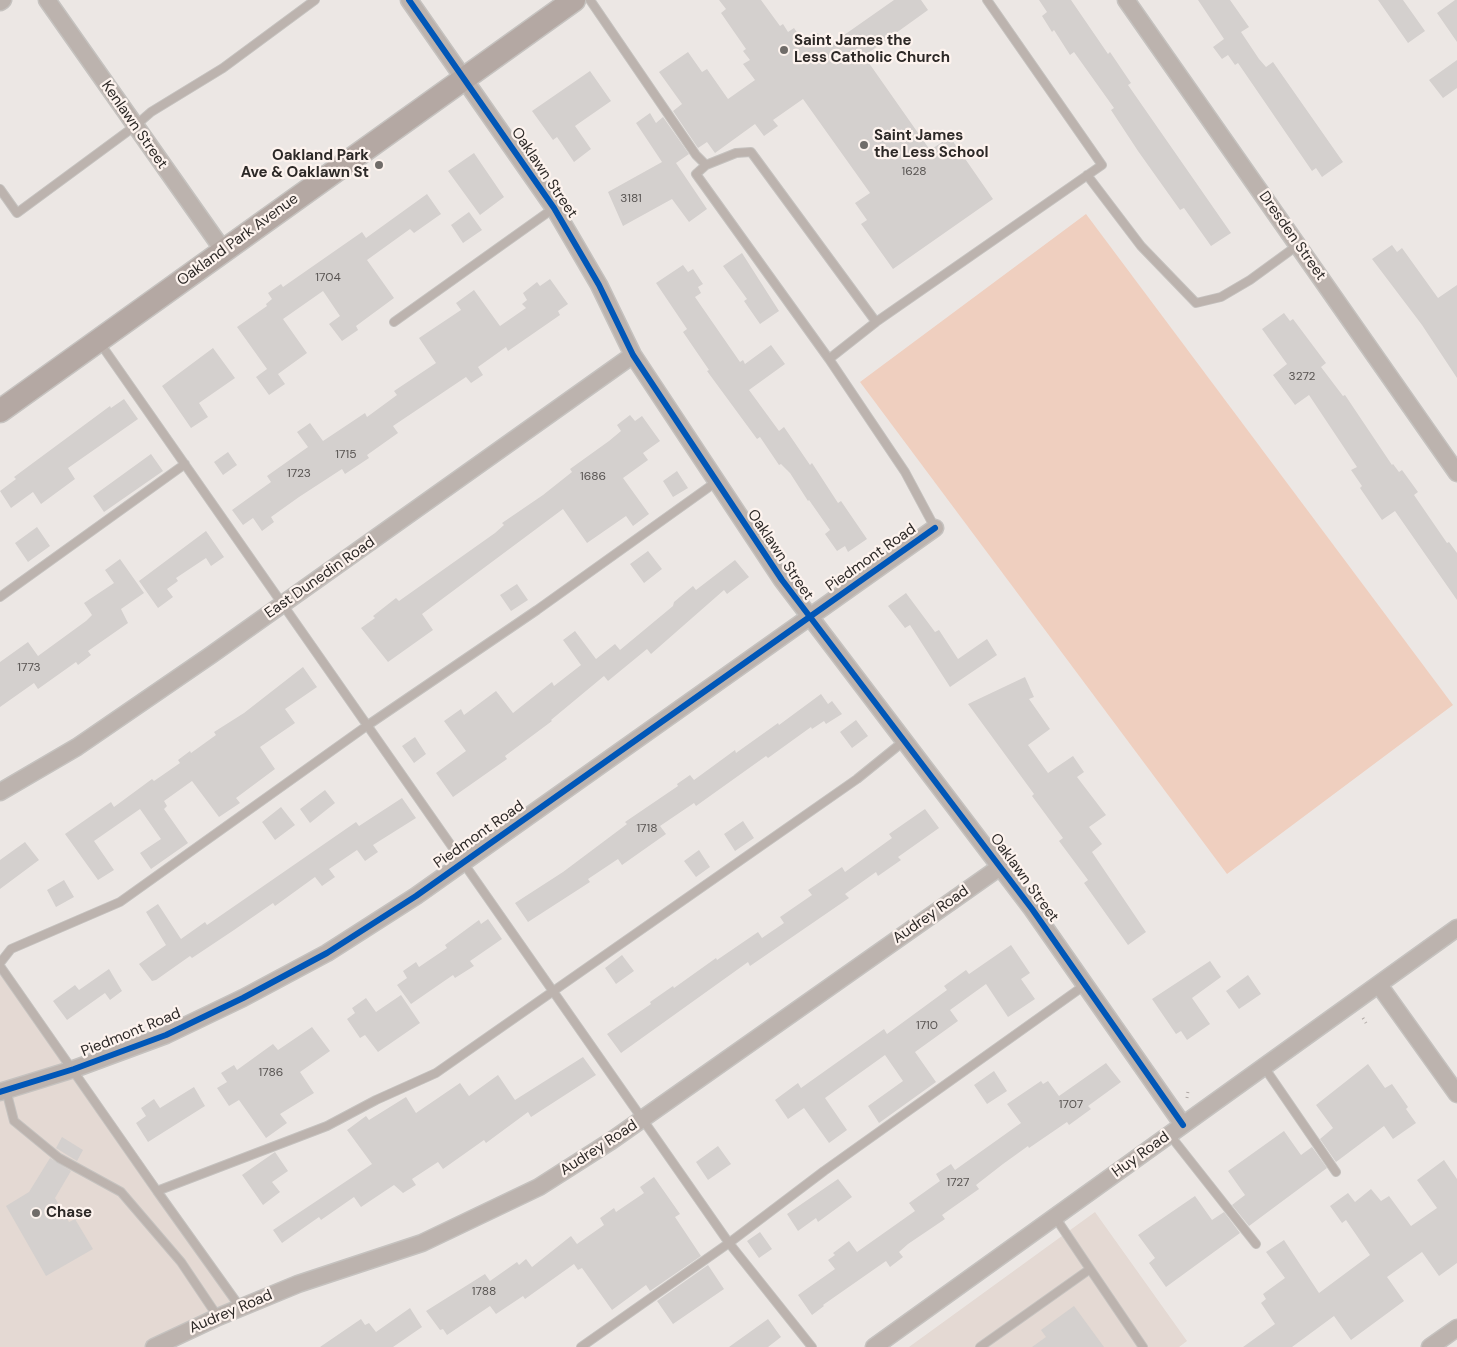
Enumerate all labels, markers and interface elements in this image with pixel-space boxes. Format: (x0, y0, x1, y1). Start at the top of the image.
place label: Saint James the Less Catholic Church (794, 32, 950, 67)
marker: Saint James the Less Catholic Church (778, 44, 790, 56)
street label: Kenlawn Street (97, 78, 171, 172)
street label: Oaklawn Street (507, 124, 581, 222)
place label: Saint James the Less School (874, 127, 989, 162)
marker: Saint James the Less School (858, 139, 870, 151)
place label: Oakland Park Ave & Oaklawn St (241, 147, 369, 182)
marker: Oakland Park Ave & Oaklawn St (373, 159, 385, 171)
house number: 1628 (902, 165, 926, 179)
street label: Dresden Street (1255, 188, 1329, 284)
street label: Oakland Park Avenue (174, 190, 302, 290)
house number: 3181 (620, 192, 642, 206)
house number: 1704 (315, 271, 341, 285)
house number: 3272 (1289, 370, 1315, 384)
house number: 1715 (335, 448, 357, 462)
house number: 1723 (287, 467, 311, 481)
house number: 1686 (580, 470, 606, 484)
street label: Oaklawn Street (743, 506, 817, 604)
street label: Piedmont Road (822, 520, 920, 596)
street label: East Dunedin Road (261, 533, 379, 623)
house number: 1773 (17, 661, 41, 675)
street label: Piedmont Road (430, 797, 528, 873)
house number: 1718 (636, 822, 658, 836)
street label: Oaklawn Street (986, 830, 1062, 926)
street label: Audrey Road (890, 882, 972, 948)
street label: Piedmont Road (79, 1005, 183, 1061)
house number: 1710 (916, 1019, 938, 1033)
house number: 1786 (259, 1066, 283, 1080)
house number: 1707 (1059, 1098, 1083, 1112)
street label: Audrey Road (557, 1116, 641, 1180)
street label: Huy Road (1109, 1128, 1173, 1182)
house number: 1727 (947, 1176, 969, 1190)
place label: Chase (46, 1204, 92, 1222)
marker: Chase (30, 1207, 42, 1219)
house number: 1788 (472, 1285, 496, 1299)
street label: Audrey Road (187, 1286, 275, 1338)

